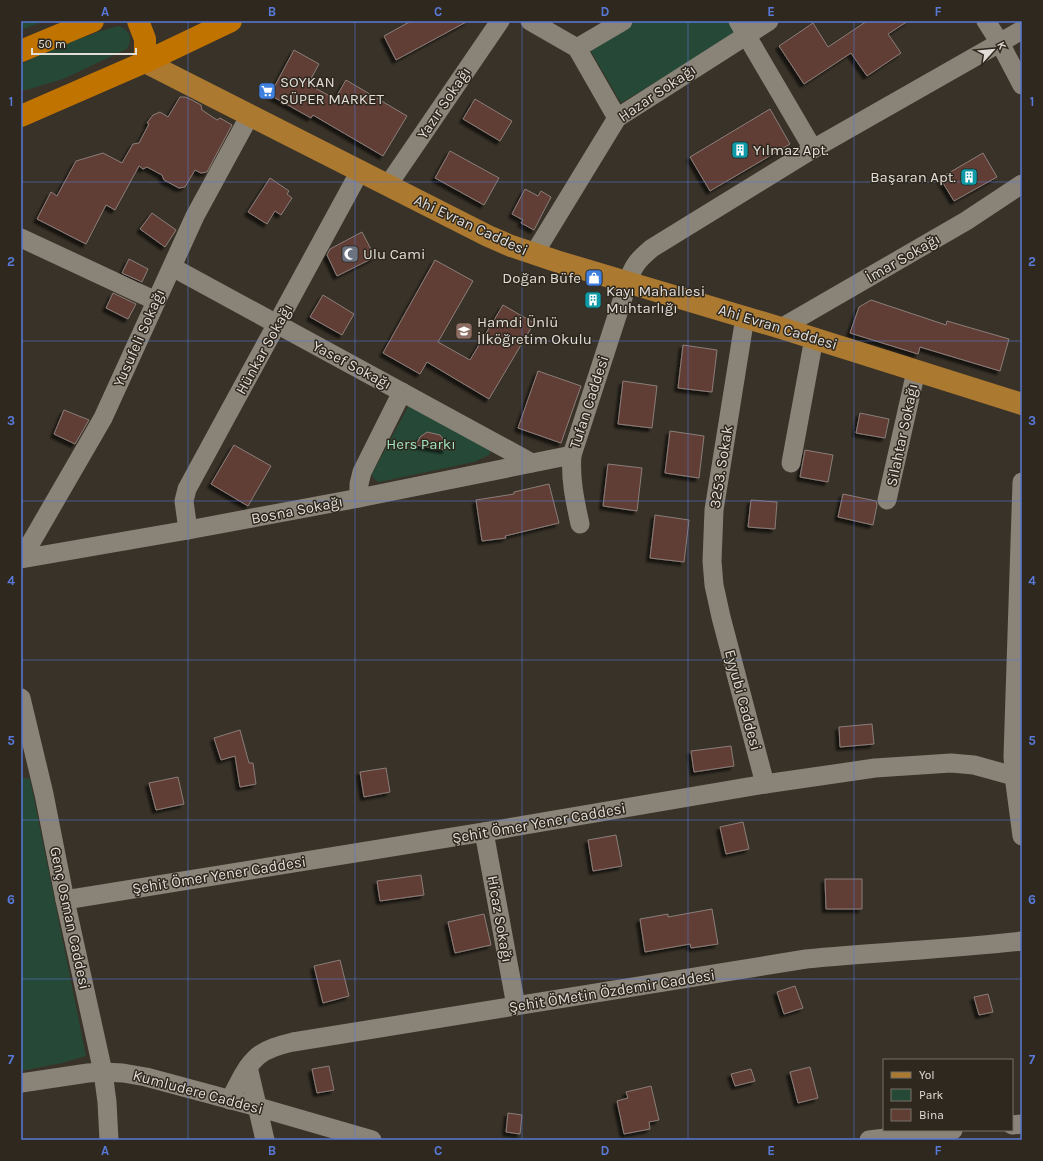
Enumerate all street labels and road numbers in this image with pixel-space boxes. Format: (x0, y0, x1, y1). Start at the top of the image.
street label: Hazar Sokağı (615, 60, 699, 126)
street label: Yazır Sokağı (413, 64, 475, 142)
street label: Ahi Evran Caddesi (411, 191, 531, 259)
street label: İmar Sokağı (863, 230, 943, 286)
street label: Yusufeli Sokağı (109, 286, 169, 390)
street label: Ahi Evran Caddesi (716, 300, 840, 354)
street label: Hünkar Sokağı (232, 301, 296, 397)
street label: Yasef Sokağı (309, 337, 395, 393)
street label: Tufan Caddesi (565, 353, 613, 451)
street label: Silahtar Sokağı (882, 382, 922, 488)
street label: 3253. Sokak (706, 424, 736, 510)
street label: Bosna Sokağı (250, 492, 344, 528)
street label: Eyyubi Caddesi (721, 648, 765, 752)
street label: Şehit Ömer Yener Caddesi (451, 799, 627, 847)
street label: Genç Osman Caddesi (46, 845, 94, 991)
street label: Şehit Ömer Yener Caddesi (131, 852, 307, 898)
street label: Hicaz Sokağı (483, 874, 517, 964)
street label: Şehit ÖMetin Özdemir Caddesi (508, 966, 716, 1016)
street label: Kumludere Caddesi (131, 1066, 265, 1118)

